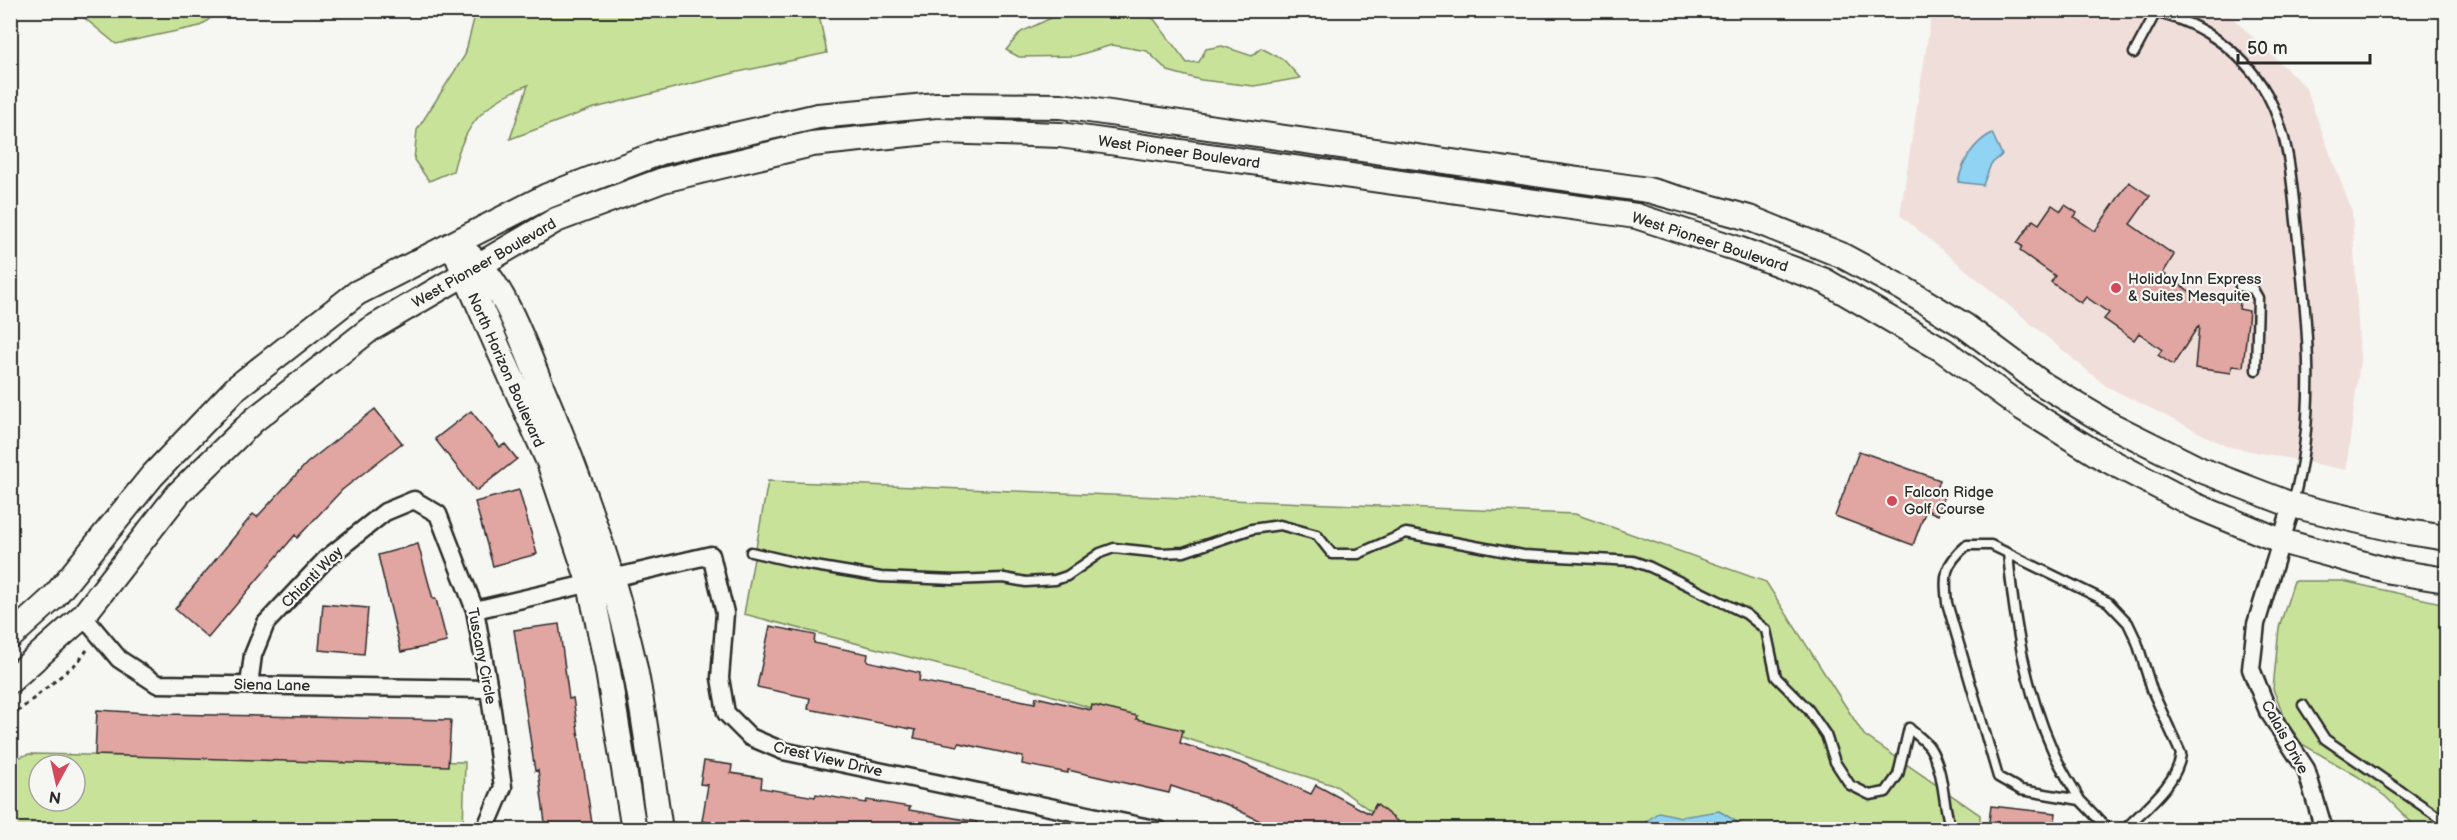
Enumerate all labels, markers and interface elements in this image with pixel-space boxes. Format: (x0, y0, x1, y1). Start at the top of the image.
scale bar (2238, 27, 2370, 65)
text: 50 m (2247, 38, 2288, 59)
street label: West Pioneer Boulevard (1097, 132, 1261, 173)
street label: West Pioneer Boulevard (1629, 208, 1790, 277)
street label: West Pioneer Boulevard (409, 214, 560, 312)
place label: Holiday Inn Express & Suites Mesquite (2128, 270, 2262, 306)
marker: Holiday Inn Express & Suites Mesquite (2109, 281, 2123, 295)
street label: North Horizon Boulevard (463, 290, 548, 450)
place label: Falcon Ridge Golf Course (1904, 483, 1994, 519)
marker: Falcon Ridge Golf Course (1885, 494, 1899, 508)
street label: Chianti Way (278, 543, 347, 612)
street label: Tuscany Circle (463, 606, 500, 706)
street label: Siena Lane (234, 675, 310, 696)
street label: Calais Drive (2257, 697, 2313, 777)
street label: Crest View Drive (771, 738, 884, 781)
north arrow (27, 753, 87, 813)
text: N (48, 786, 62, 807)

